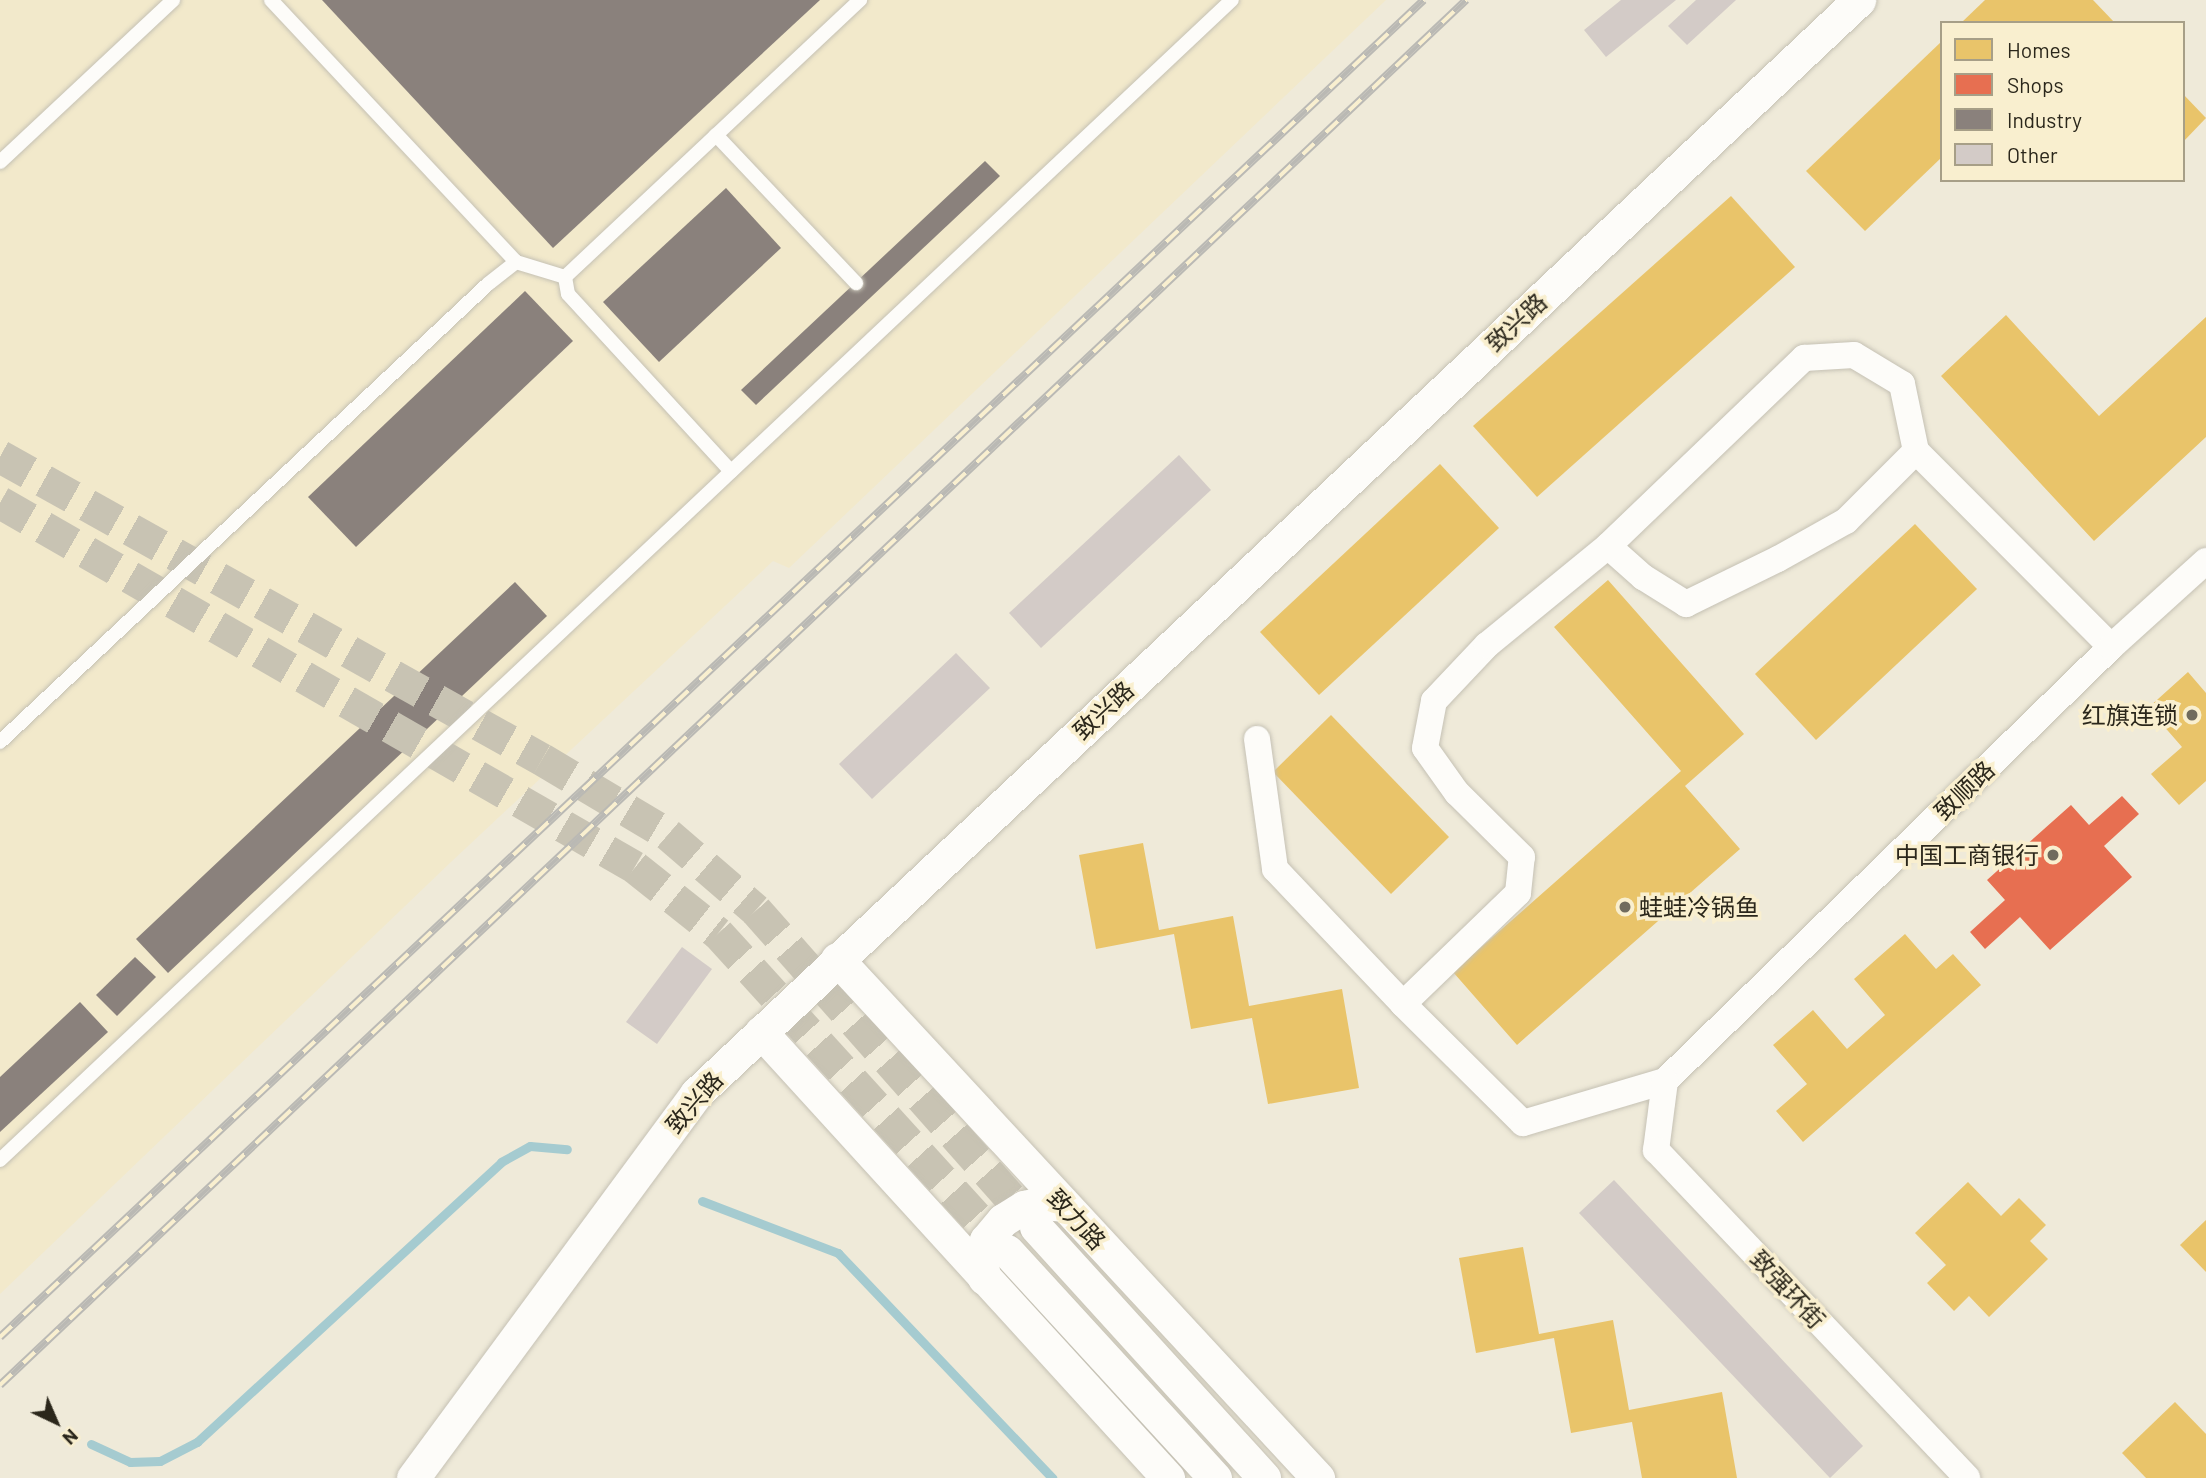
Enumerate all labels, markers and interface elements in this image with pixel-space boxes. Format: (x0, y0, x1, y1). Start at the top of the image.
legend (1940, 21, 2185, 182)
text: Homes (2007, 37, 2071, 62)
text: Shops (2007, 72, 2064, 97)
text: Industry (2007, 107, 2082, 132)
text: Other (2007, 142, 2058, 167)
street label: 致兴路 (1480, 287, 1552, 357)
street label: 致兴路 (1067, 675, 1139, 745)
place label: 红旗连锁 (2082, 701, 2178, 729)
marker: 红旗连锁 (2184, 707, 2200, 723)
street label: 致顺路 (1928, 755, 2000, 825)
place label: 中国工商银行 (1895, 841, 2039, 869)
marker: 中国工商银行 (2045, 847, 2061, 863)
place label: 蛙蛙冷锅鱼 (1639, 893, 1759, 921)
marker: 蛙蛙冷锅鱼 (1617, 899, 1633, 915)
street label: 致兴路 (660, 1065, 728, 1139)
street label: 致力路 (1042, 1183, 1112, 1255)
street label: 致强环街 (1745, 1244, 1831, 1334)
north arrow (21, 1387, 91, 1457)
text: N (58, 1425, 83, 1450)

